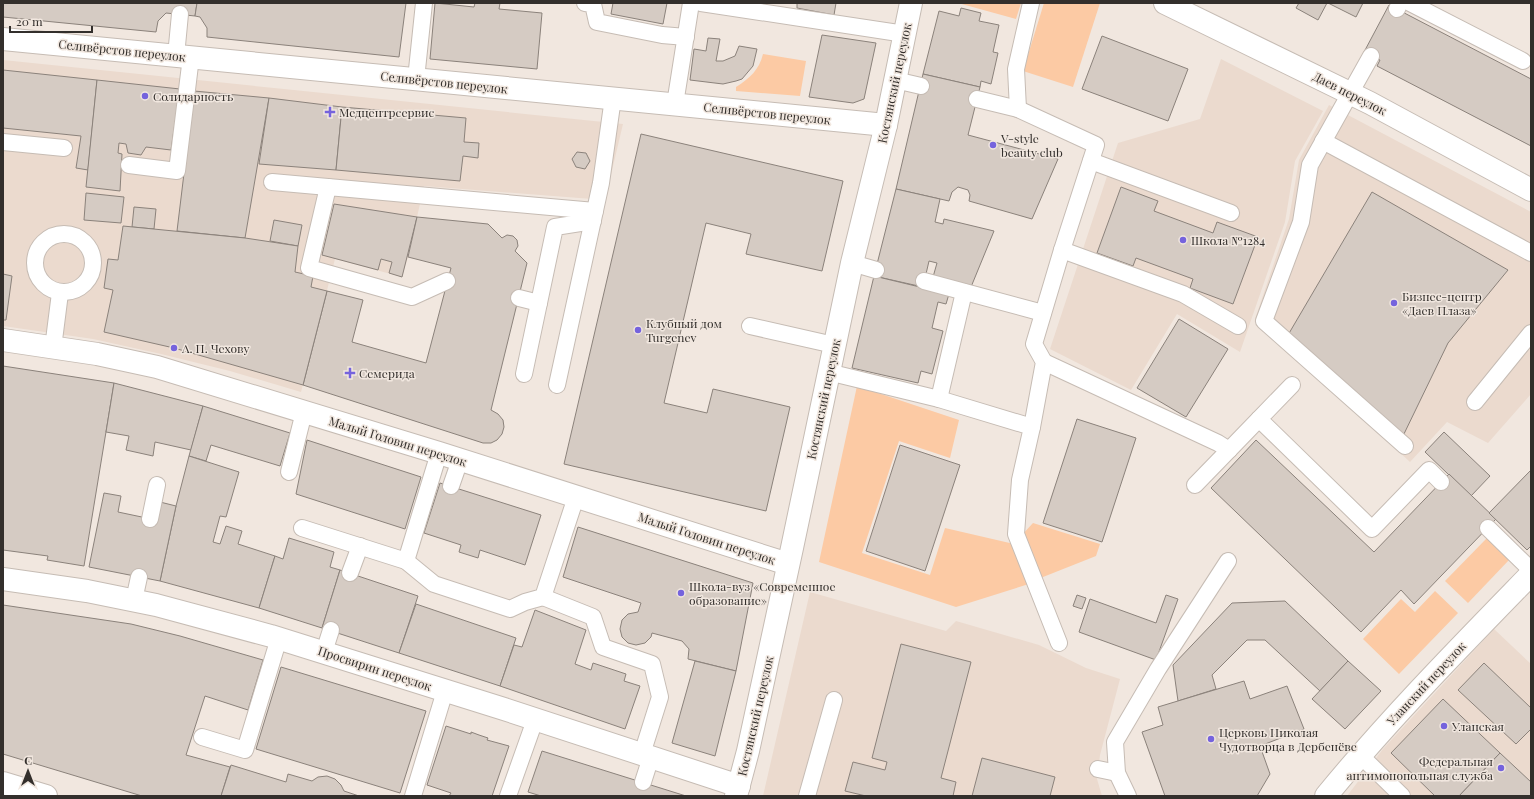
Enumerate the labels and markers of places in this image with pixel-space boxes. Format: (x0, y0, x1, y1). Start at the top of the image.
place label: Солидарность (153, 88, 233, 104)
marker: Солидарность (140, 91, 150, 101)
place label: Медцентрсервис (339, 104, 435, 120)
marker: Медцентрсервис (324, 106, 336, 118)
place label: V-style beauty club (1000, 130, 1063, 160)
marker: V-style beauty club (988, 140, 998, 150)
place label: Школа №1284 (1191, 232, 1265, 248)
marker: Школа №1284 (1178, 235, 1188, 245)
place label: Бизнес-центр «Даев Плаза» (1402, 288, 1482, 318)
marker: Бизнес-центр «Даев Плаза» (1389, 298, 1399, 308)
place label: Клубный дом Turgenev (646, 315, 722, 345)
marker: Клубный дом Turgenev (633, 325, 643, 335)
place label: А. П. Чехову (181, 340, 250, 356)
marker: А. П. Чехову (169, 343, 179, 353)
place label: Семерида (359, 365, 415, 381)
marker: Семерида (344, 367, 356, 379)
place label: Школа-вуз «Современное образование» (689, 578, 836, 608)
marker: Школа-вуз «Современное образование» (676, 588, 686, 598)
place label: Уланская (1451, 718, 1504, 734)
marker: Уланская (1439, 721, 1449, 731)
place label: Церковь Николая Чудотворца в Дербенёве (1219, 724, 1357, 754)
marker: Церковь Николая Чудотворца в Дербенёве (1206, 734, 1216, 744)
place label: Федеральная антимонопольная служба (1346, 753, 1494, 783)
marker: Федеральная антимонопольная служба (1496, 763, 1506, 773)

